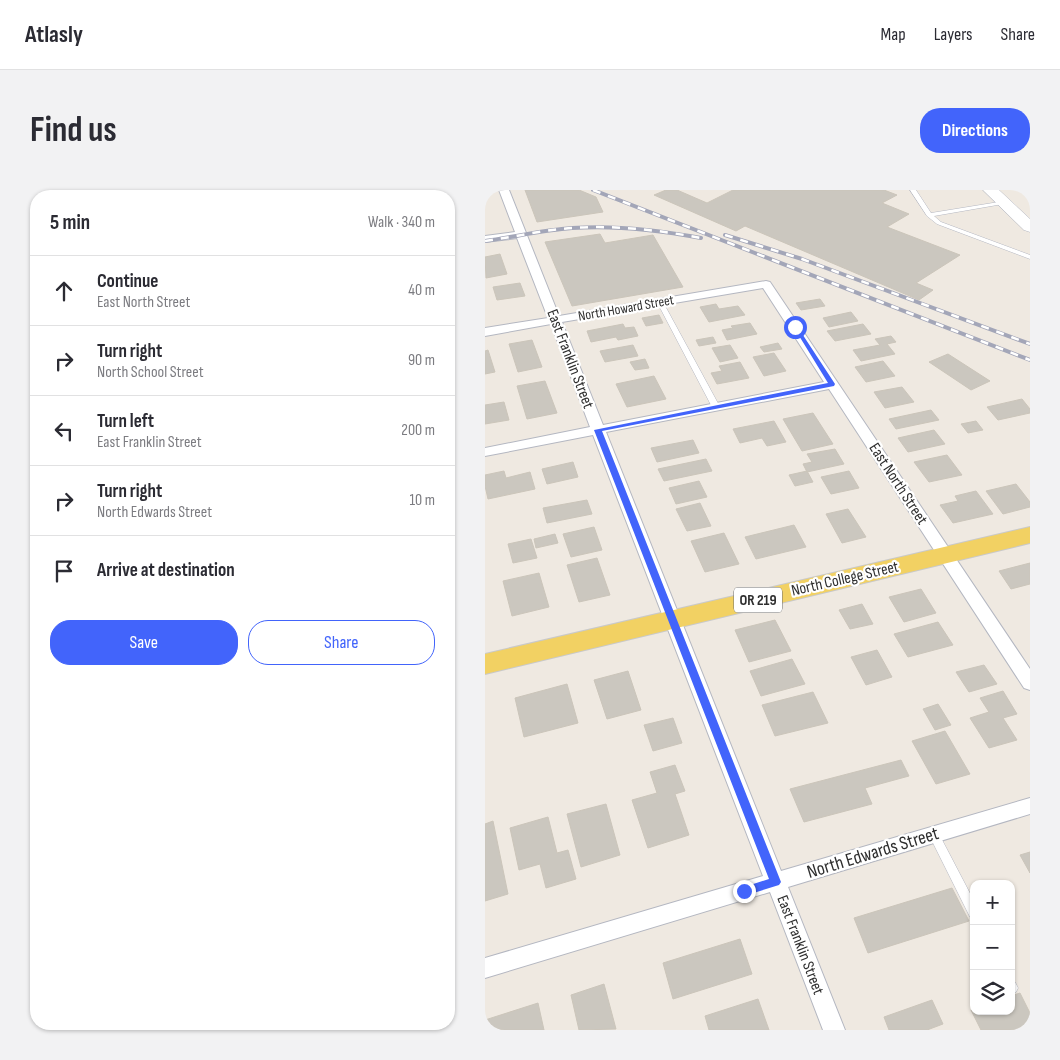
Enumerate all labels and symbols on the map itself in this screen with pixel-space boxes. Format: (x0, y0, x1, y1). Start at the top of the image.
street label: North Howard Street (577, 291, 675, 325)
street label: East Franklin Street (542, 307, 598, 411)
route start (784, 316, 807, 339)
street label: East North Street (865, 440, 931, 528)
street label: North College Street (789, 557, 901, 601)
road number: OR 219 (734, 588, 782, 612)
street label: North Edwards Street (804, 822, 942, 884)
route end (733, 880, 756, 903)
street label: East Franklin Street (772, 893, 828, 997)

